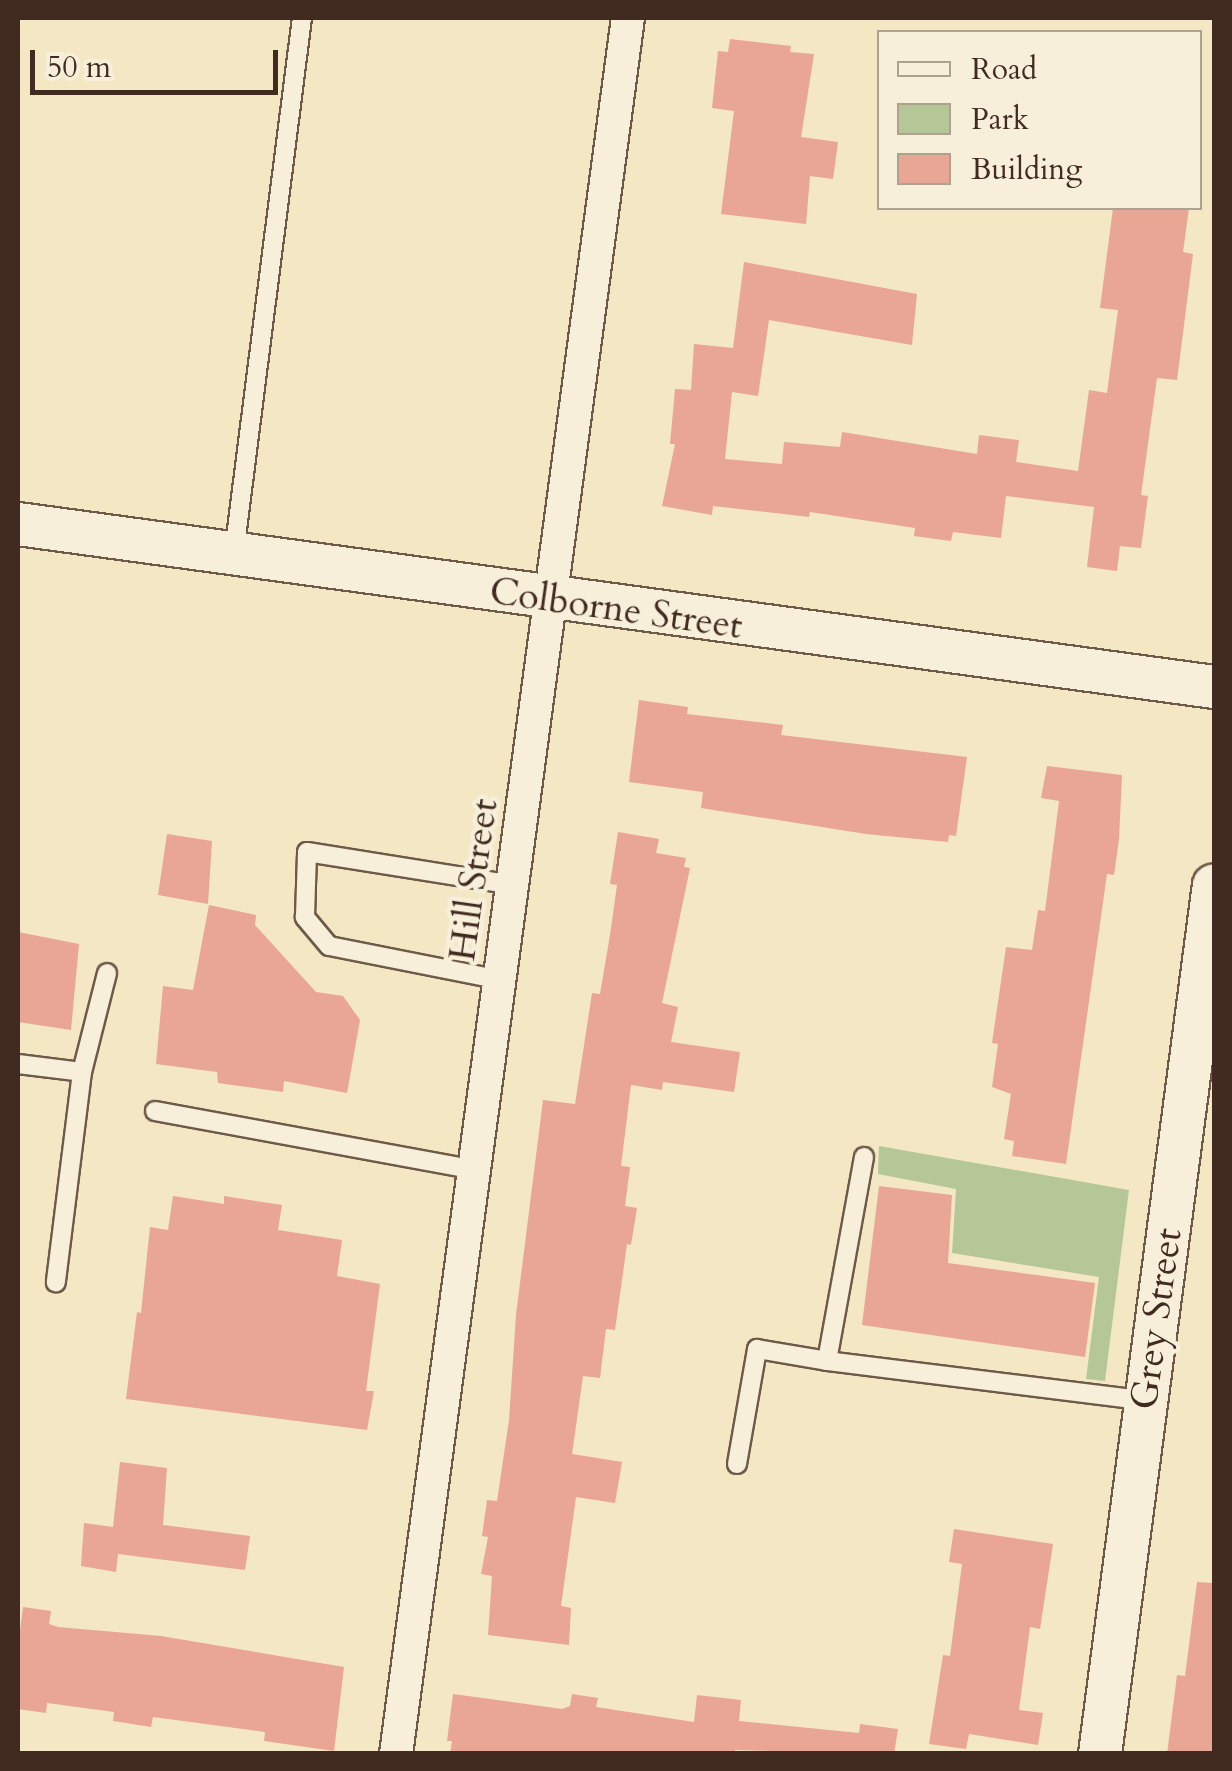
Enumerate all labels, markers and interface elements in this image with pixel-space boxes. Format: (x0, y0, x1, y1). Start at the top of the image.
scale bar (35, 30, 282, 92)
legend (877, 30, 1202, 210)
text: 50 m (47, 47, 111, 88)
text: Road (971, 49, 1037, 90)
text: Park (971, 99, 1029, 140)
text: Building (971, 149, 1082, 190)
street label: Colborne Street (487, 569, 745, 649)
street label: Hill Street (440, 796, 508, 964)
street label: Grey Street (1122, 1225, 1192, 1413)

